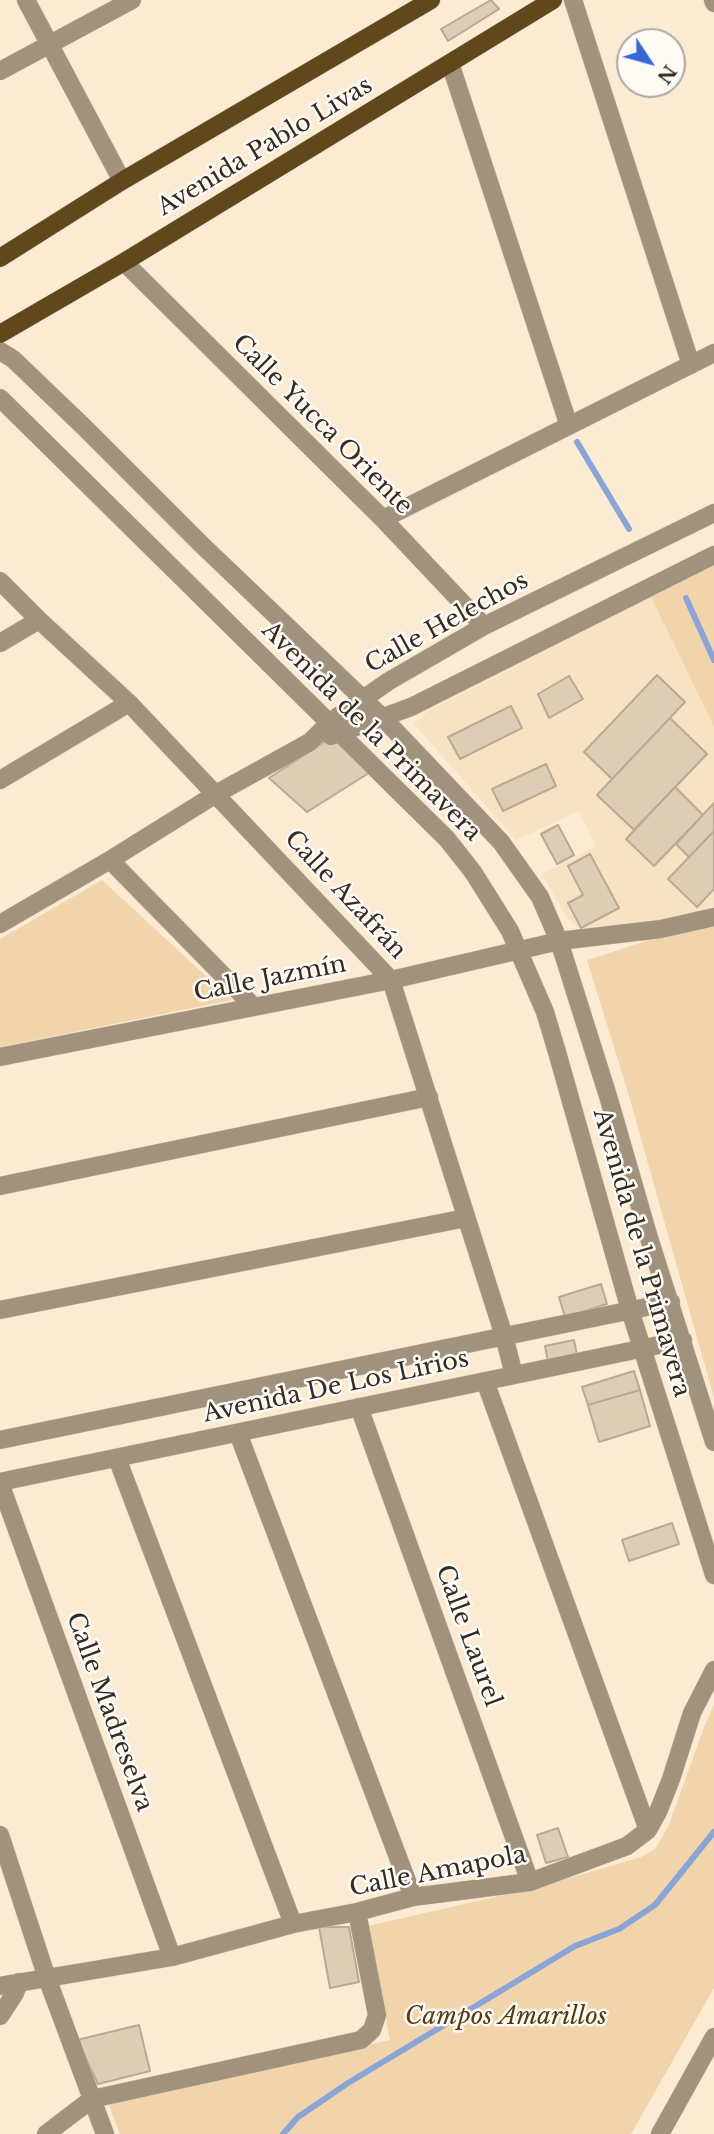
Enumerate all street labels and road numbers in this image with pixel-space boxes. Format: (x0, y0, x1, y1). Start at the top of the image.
street label: Avenida Pablo Livas (152, 71, 378, 223)
street label: Calle Yucca Oriente (226, 329, 418, 521)
street label: Calle Helechos (361, 566, 533, 680)
street label: Avenida de la Primavera (255, 616, 487, 848)
street label: Calle Azafrán (278, 825, 412, 965)
street label: Calle Jazmín (191, 950, 349, 1008)
street label: Avenida de la Primavera (586, 1106, 696, 1400)
street label: Avenida De Los Lirios (201, 1345, 471, 1429)
street label: Calle Laurel (429, 1561, 507, 1711)
street label: Calle Madreselva (60, 1609, 158, 1815)
street label: Calle Amapola (347, 1841, 529, 1903)

